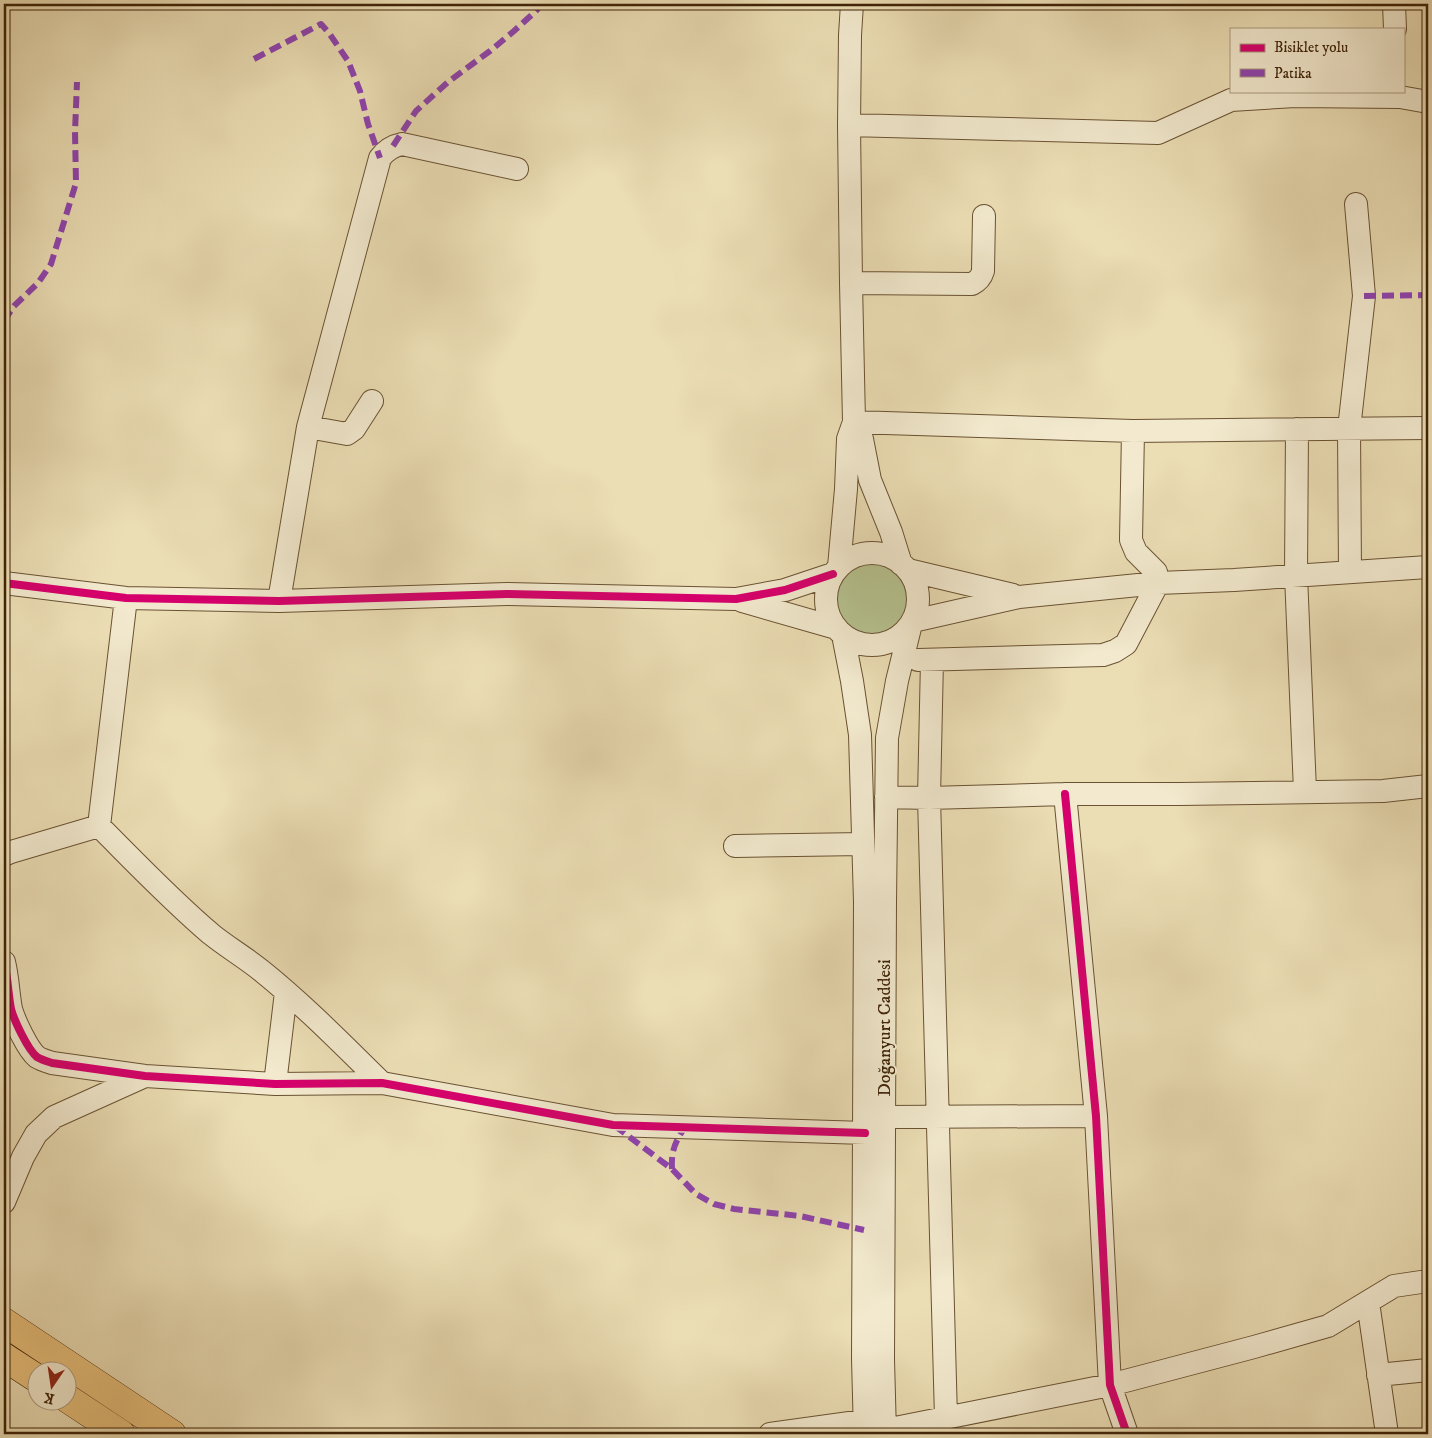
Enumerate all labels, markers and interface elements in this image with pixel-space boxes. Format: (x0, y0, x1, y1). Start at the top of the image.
legend (1230, 28, 1404, 92)
text: Bisiklet yolu (1274, 38, 1348, 57)
text: Patika (1274, 64, 1312, 83)
street label: Doğanyurt Caddesi (874, 959, 896, 1097)
north arrow (28, 1360, 78, 1410)
text: K (41, 1388, 56, 1408)

